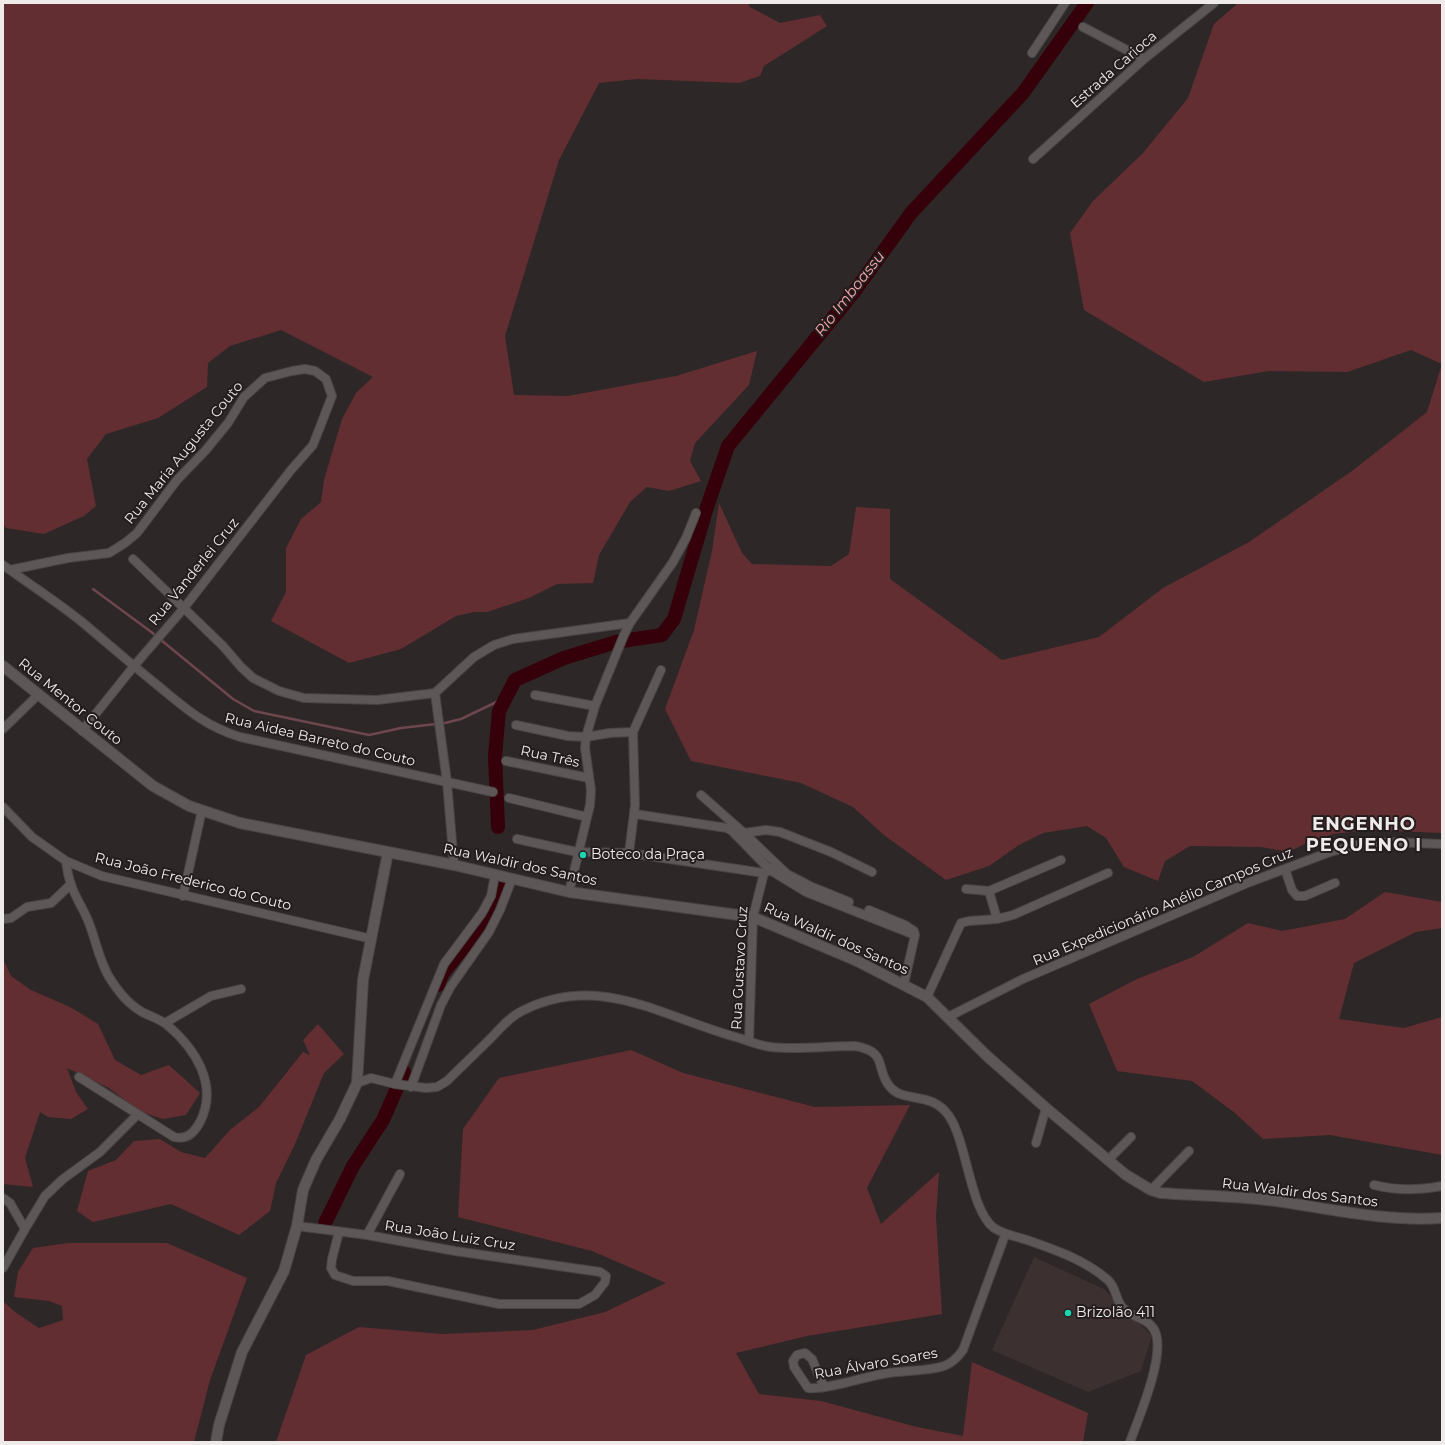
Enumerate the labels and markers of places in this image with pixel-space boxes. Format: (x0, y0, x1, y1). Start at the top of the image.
place label: Boteco da Praça (591, 847, 705, 863)
marker: Boteco da Praça (578, 850, 588, 860)
place label: Brizolão 411 (1076, 1305, 1155, 1321)
marker: Brizolão 411 (1063, 1308, 1073, 1318)

